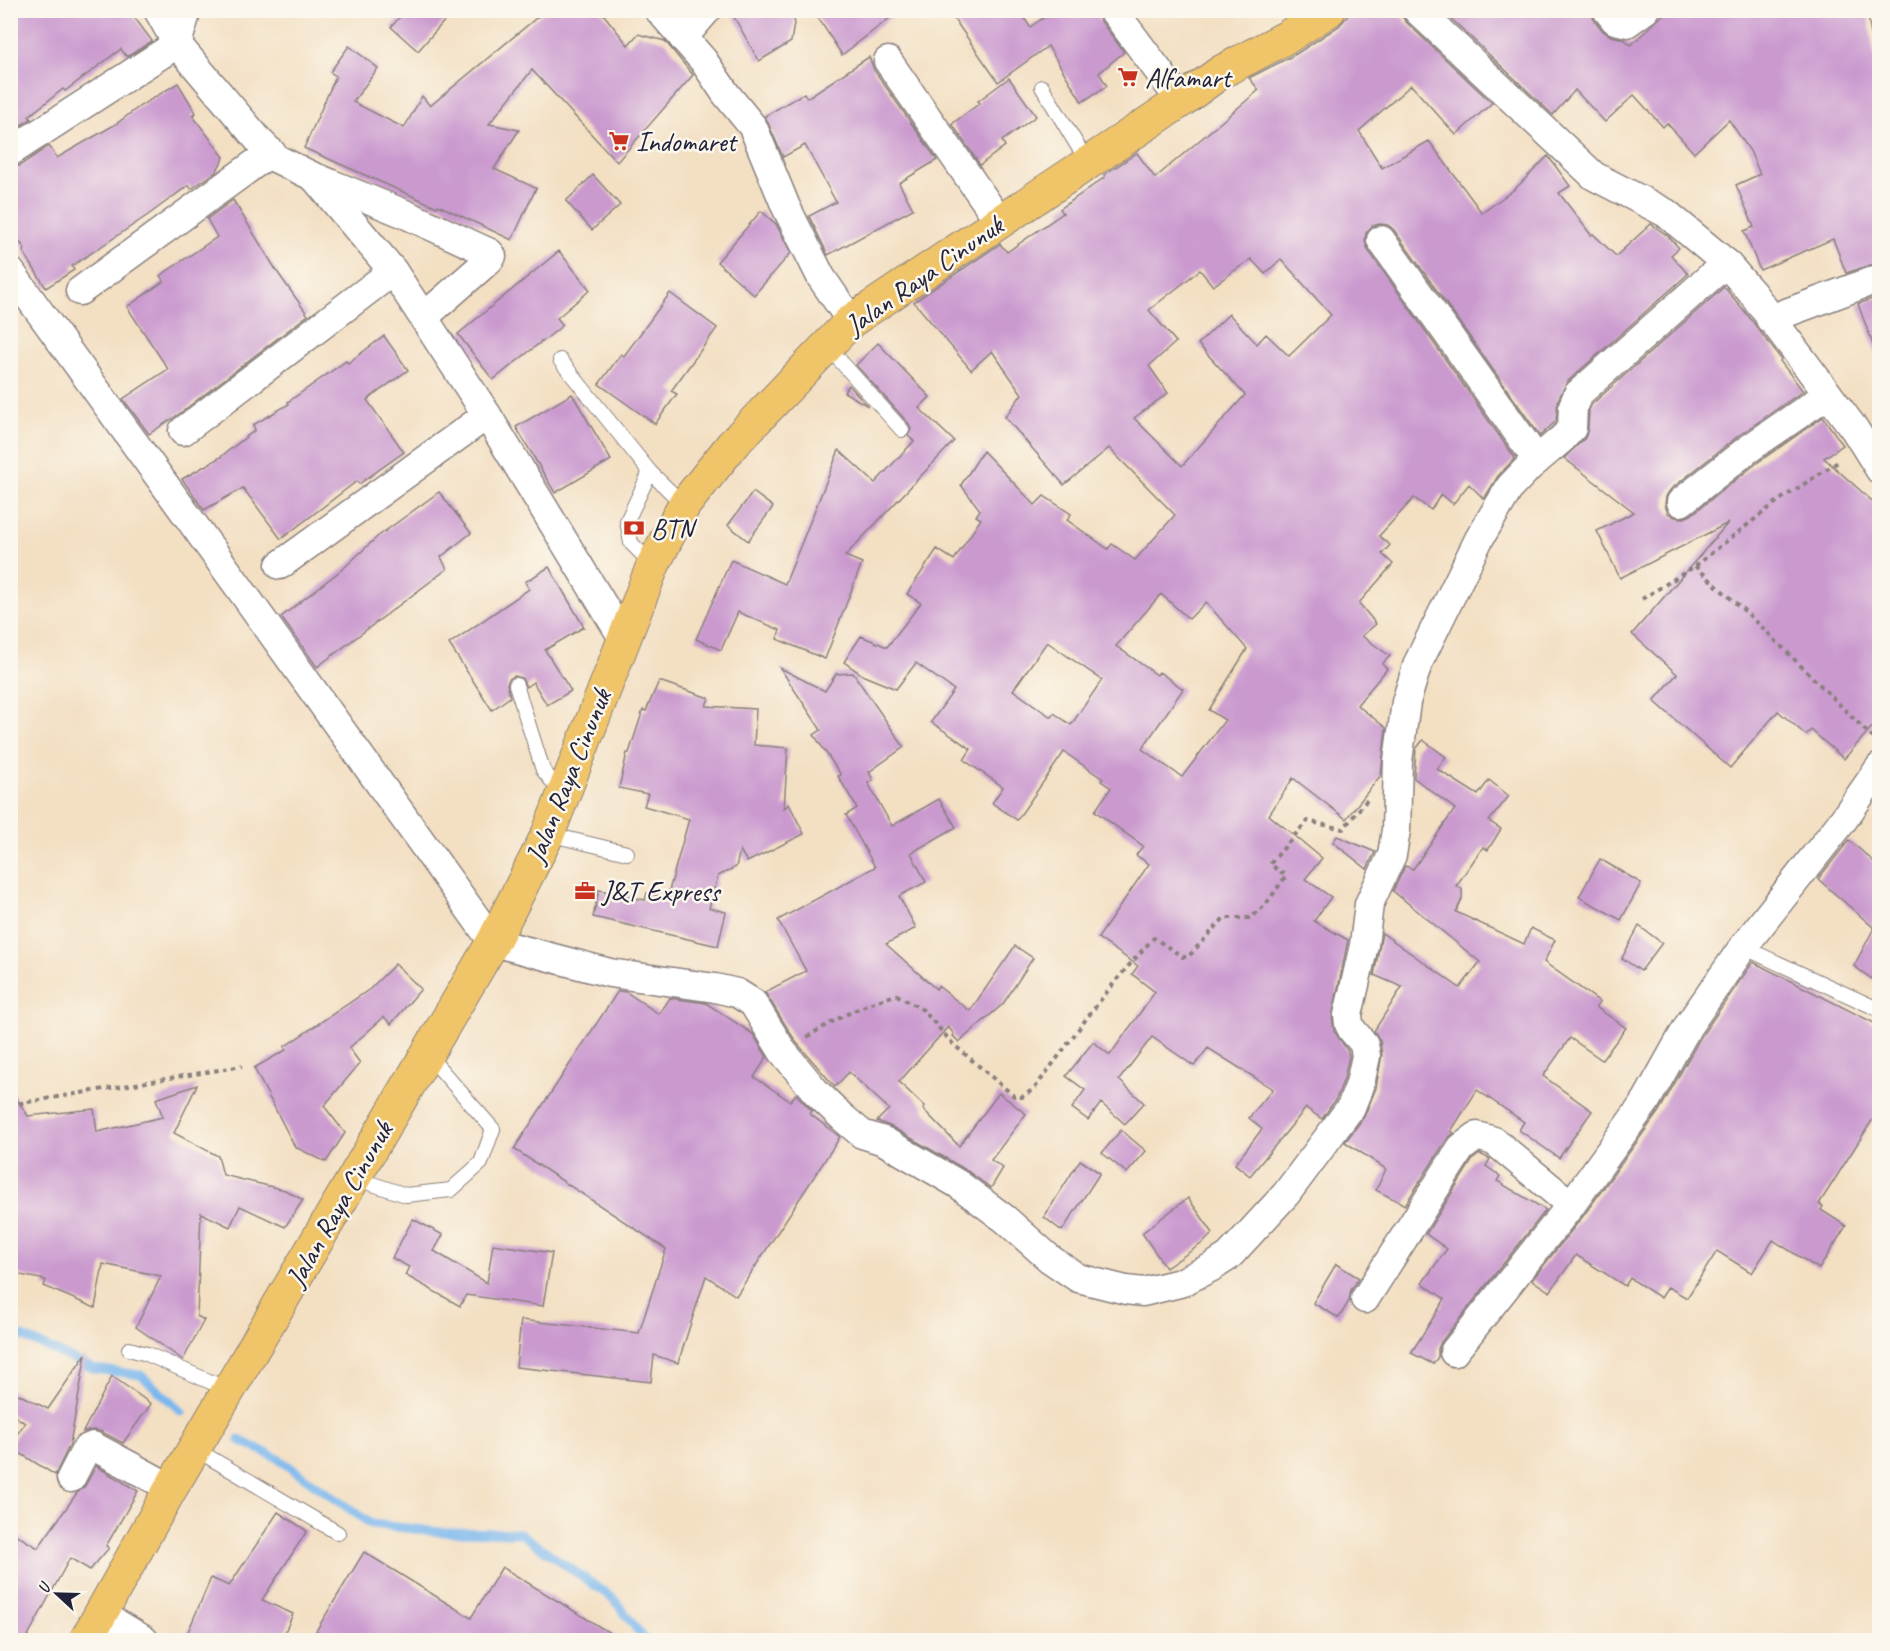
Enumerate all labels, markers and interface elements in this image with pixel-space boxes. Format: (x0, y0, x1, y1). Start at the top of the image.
place label: Alfamart (1145, 60, 1233, 95)
supermarket icon: Alfamart (1116, 65, 1140, 89)
place label: Indomaret (636, 124, 738, 159)
supermarket icon: Indomaret (607, 129, 631, 153)
street label: Jalan Raya Cinunuk (837, 207, 1011, 343)
place label: BTN (651, 511, 698, 546)
bank icon: BTN (622, 516, 646, 540)
street label: Jalan Raya Cinunuk (516, 682, 619, 870)
place label: J&T Express (600, 874, 722, 909)
office icon: J&T Express (573, 879, 597, 903)
street label: Jalan Raya Cinunuk (277, 1114, 401, 1294)
north arrow (27, 1564, 87, 1624)
text: U (33, 1578, 56, 1596)

